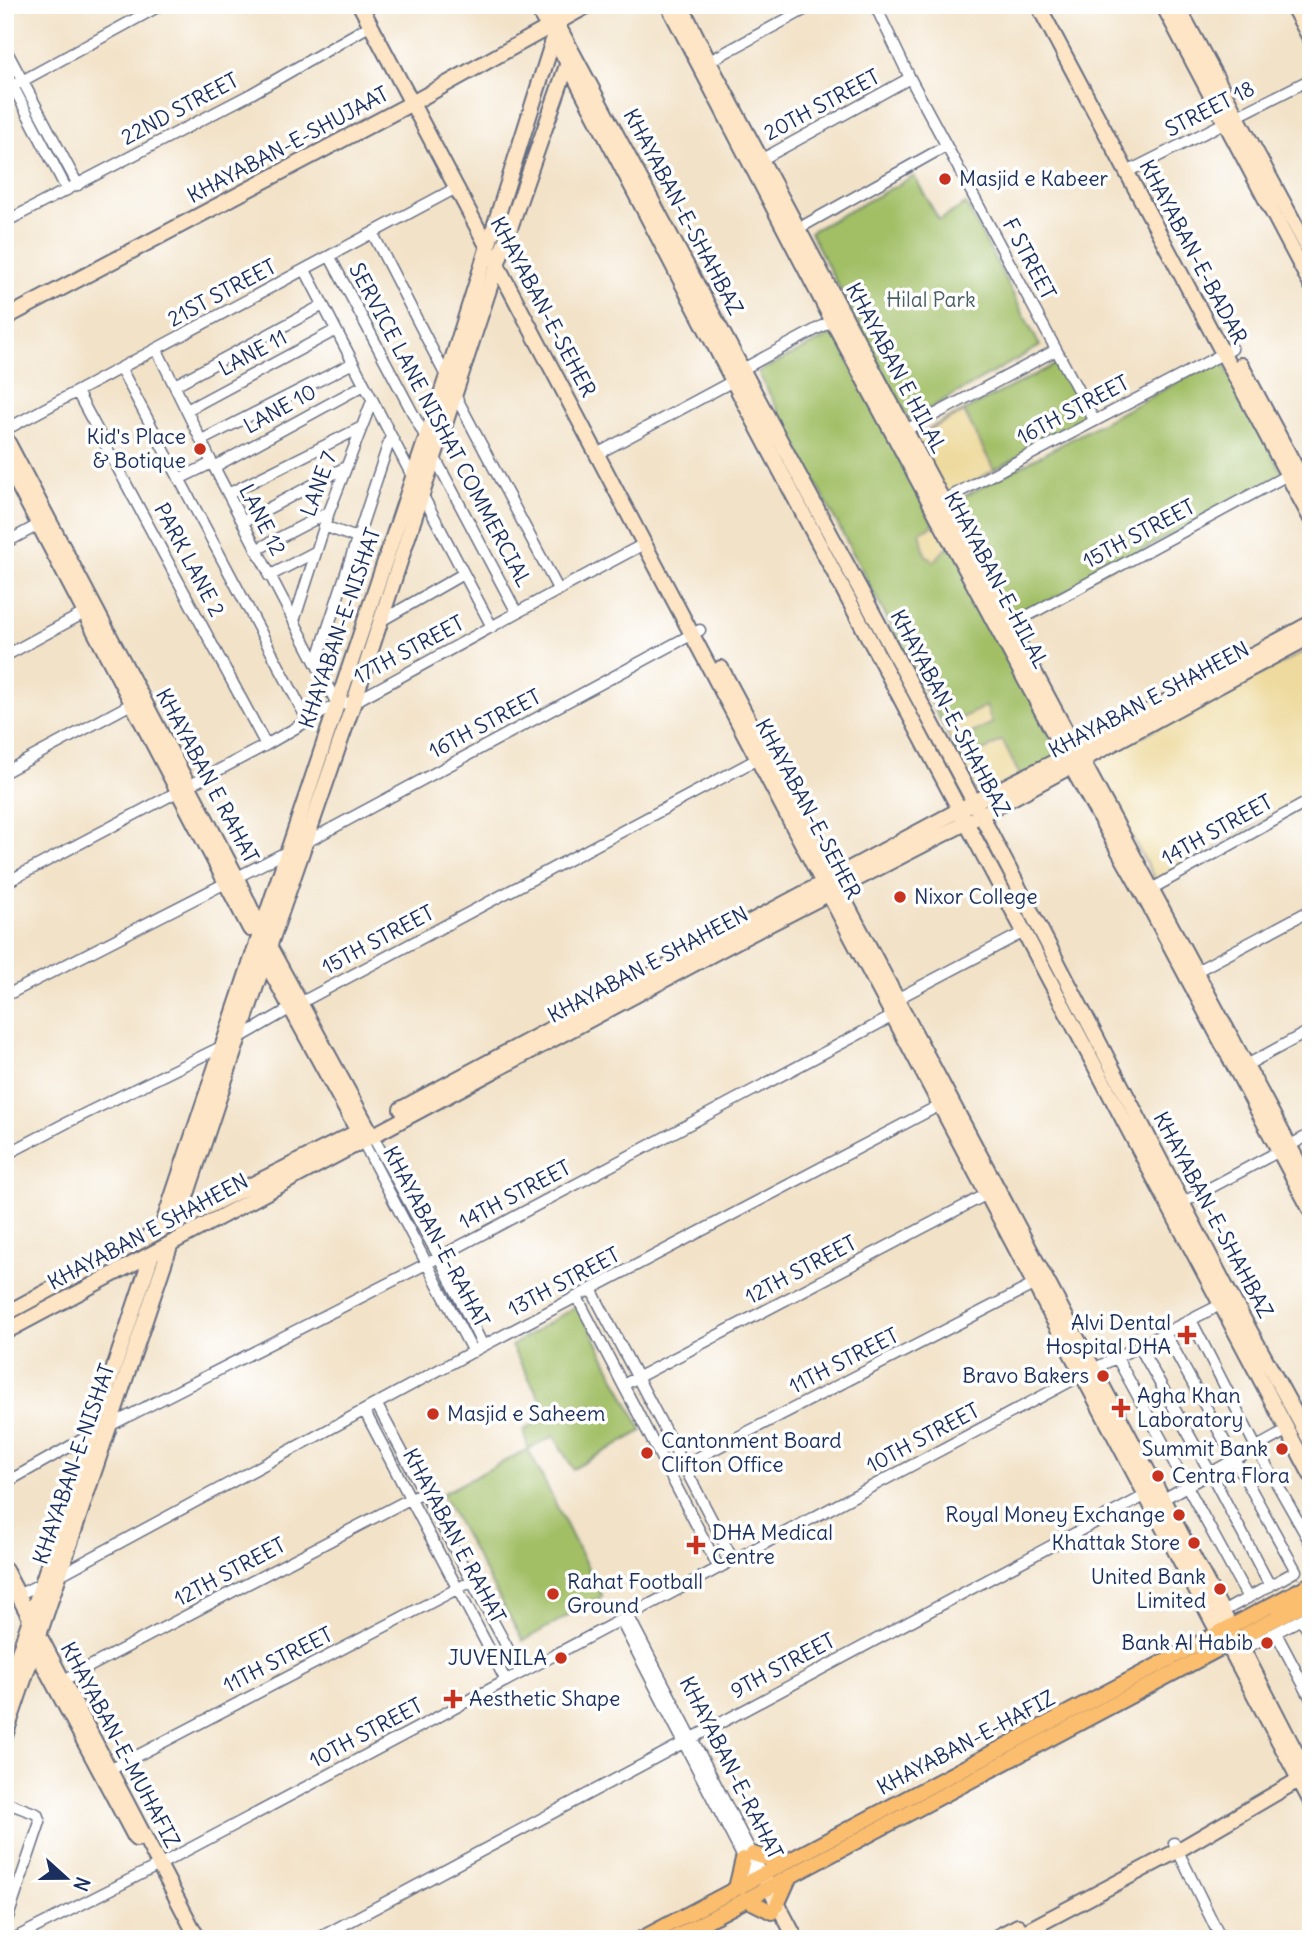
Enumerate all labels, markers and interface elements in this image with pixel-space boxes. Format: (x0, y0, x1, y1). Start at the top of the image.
street label: 20TH STREET (759, 63, 884, 146)
street label: 22ND STREET (116, 66, 243, 151)
street label: STREET 18 (1160, 75, 1259, 143)
street label: KHAYABAN-E-SHUJAAT (182, 80, 393, 209)
street label: KHAYABAN-E-SHAHBAZ (617, 104, 749, 320)
street label: KHAYABAN-E-BADAR (1133, 155, 1254, 349)
place label: Masjid e Kabeer (959, 165, 1109, 192)
marker: Masjid e Kabeer (937, 171, 953, 187)
street label: KHAYABAN-E-SEHER (484, 212, 602, 402)
street label: F STREET (997, 213, 1062, 304)
street label: 21ST STREET (163, 253, 281, 332)
street label: SERVICE LANE NISHAT COMMERCIAL (343, 258, 538, 591)
street label: KHAYABAN E HILAL (840, 278, 953, 458)
park label: Hilal Park (886, 286, 976, 313)
street label: LANE 11 (214, 323, 292, 382)
street label: 16TH STREET (1012, 369, 1133, 450)
street label: LANE 10 (239, 378, 321, 440)
place label: Kid's Place & Botique (87, 423, 186, 474)
marker: Kid's Place & Botique (192, 441, 208, 457)
street label: LANE 7 (294, 448, 343, 520)
street label: LANE 12 (233, 480, 292, 560)
street label: KHAYABAN-E-HILAL (938, 487, 1055, 673)
street label: 15TH STREET (1078, 493, 1199, 574)
street label: PARK LANE 2 (148, 498, 231, 621)
street label: KHAYABAN-E-NISHAT (293, 524, 387, 732)
street label: KHAYABAN-E-SHAHBAZ (884, 605, 1016, 821)
street label: 17TH STREET (349, 609, 469, 690)
street label: KHAYABAN E SHAHEEN (1044, 635, 1254, 764)
street label: 16TH STREET (424, 683, 545, 764)
street label: KHAYABAN E RAHAT (150, 684, 265, 868)
street label: KHAYABAN-E-SEHER (749, 714, 867, 904)
street label: 14TH STREET (1157, 788, 1277, 871)
place label: Nixor College (914, 883, 1038, 910)
marker: Nixor College (892, 889, 908, 905)
street label: 15TH STREET (317, 899, 438, 980)
street label: KHAYABAN E SHAHEEN (543, 900, 753, 1029)
street label: KHAYABAN-E-SHAHBAZ (1147, 1107, 1279, 1323)
street label: KHAYABAN-E-RAHAT (377, 1141, 496, 1332)
street label: 14TH STREET (454, 1154, 575, 1235)
street label: KHAYABAN E SHAHEEN (43, 1167, 253, 1296)
street label: 12TH STREET (740, 1229, 861, 1310)
street label: 13TH STREET (503, 1241, 624, 1322)
place label: Alvi Dental Hospital DHA (1046, 1309, 1171, 1360)
street label: 11TH STREET (784, 1321, 903, 1400)
marker: Alvi Dental Hospital DHA (1177, 1325, 1197, 1345)
street label: KHAYABAN-E-NISHAT (27, 1360, 121, 1568)
place label: Bravo Bakers (962, 1362, 1089, 1389)
marker: Bravo Bakers (1095, 1368, 1111, 1384)
place label: Agha Khan Laboratory (1137, 1382, 1243, 1433)
street label: 10TH STREET (862, 1396, 984, 1479)
marker: Agha Khan Laboratory (1111, 1398, 1131, 1418)
place label: Masjid e Saheem (447, 1400, 605, 1427)
marker: Masjid e Saheem (425, 1406, 441, 1422)
place label: Cantonment Board Clifton Office (661, 1427, 842, 1478)
place label: Summit Bank (1142, 1435, 1268, 1462)
marker: Summit Bank (1274, 1441, 1290, 1457)
street label: KHAYABAN E RAHAT (397, 1444, 512, 1628)
marker: Cantonment Board Clifton Office (639, 1445, 655, 1461)
place label: Centra Flora (1172, 1462, 1290, 1489)
marker: Centra Flora (1150, 1468, 1166, 1484)
place label: Royal Money Exchange (945, 1501, 1165, 1528)
marker: Royal Money Exchange (1171, 1507, 1187, 1523)
place label: DHA Medical Centre (712, 1519, 833, 1570)
place label: Khattak Store (1052, 1529, 1180, 1556)
street label: 12TH STREET (169, 1531, 290, 1612)
marker: DHA Medical Centre (686, 1535, 706, 1555)
marker: Khattak Store (1186, 1535, 1202, 1551)
place label: United Bank Limited (1091, 1563, 1206, 1614)
place label: Rahat Football Ground (567, 1568, 703, 1619)
marker: United Bank Limited (1212, 1581, 1228, 1597)
marker: Rahat Football Ground (545, 1586, 561, 1602)
street label: 11TH STREET (218, 1620, 337, 1699)
street label: 9TH STREET (726, 1627, 840, 1704)
place label: Bank Al Habib (1121, 1629, 1253, 1656)
marker: Bank Al Habib (1259, 1635, 1275, 1651)
street label: KHAYABAN-E-MUHAFIZ (55, 1637, 186, 1852)
place label: JUVENILA (448, 1644, 547, 1671)
marker: JUVENILA (553, 1650, 569, 1666)
street label: KHAYABAN-E-RAHAT (674, 1672, 789, 1864)
street label: KHAYABAN-E-HAFIZ (872, 1684, 1059, 1801)
place label: Aesthetic Shape (469, 1685, 620, 1712)
marker: Aesthetic Shape (443, 1689, 463, 1709)
street label: 10TH STREET (305, 1691, 427, 1774)
north arrow (32, 1842, 102, 1912)
text: N (68, 1874, 95, 1895)

